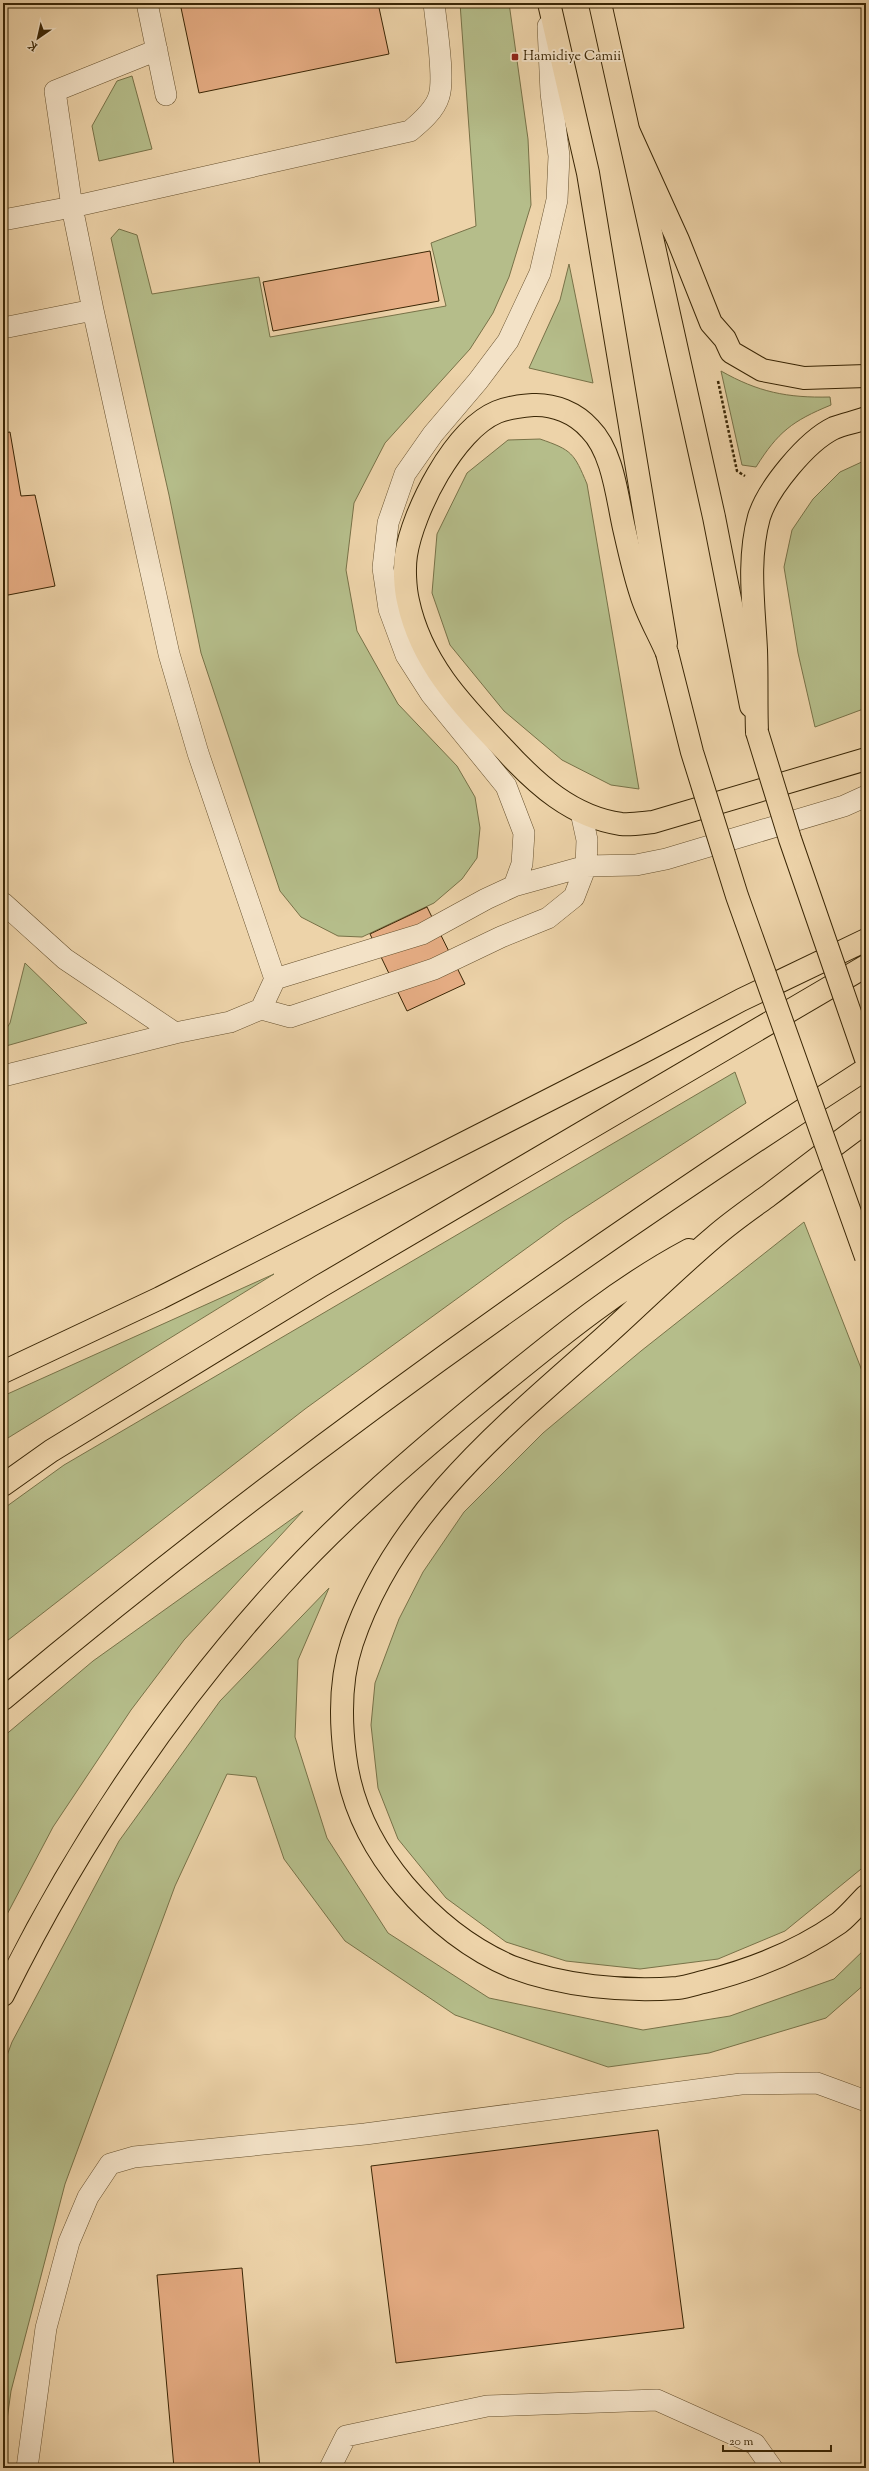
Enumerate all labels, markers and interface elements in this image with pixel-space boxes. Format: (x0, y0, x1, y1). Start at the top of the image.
north arrow (18, 18, 58, 58)
text: K (25, 37, 42, 55)
place label: Hamidiye Camii (523, 47, 621, 67)
marker: Hamidiye Camii (510, 52, 520, 62)
scale bar (723, 2427, 831, 2453)
text: 20 m (729, 2433, 754, 2451)

